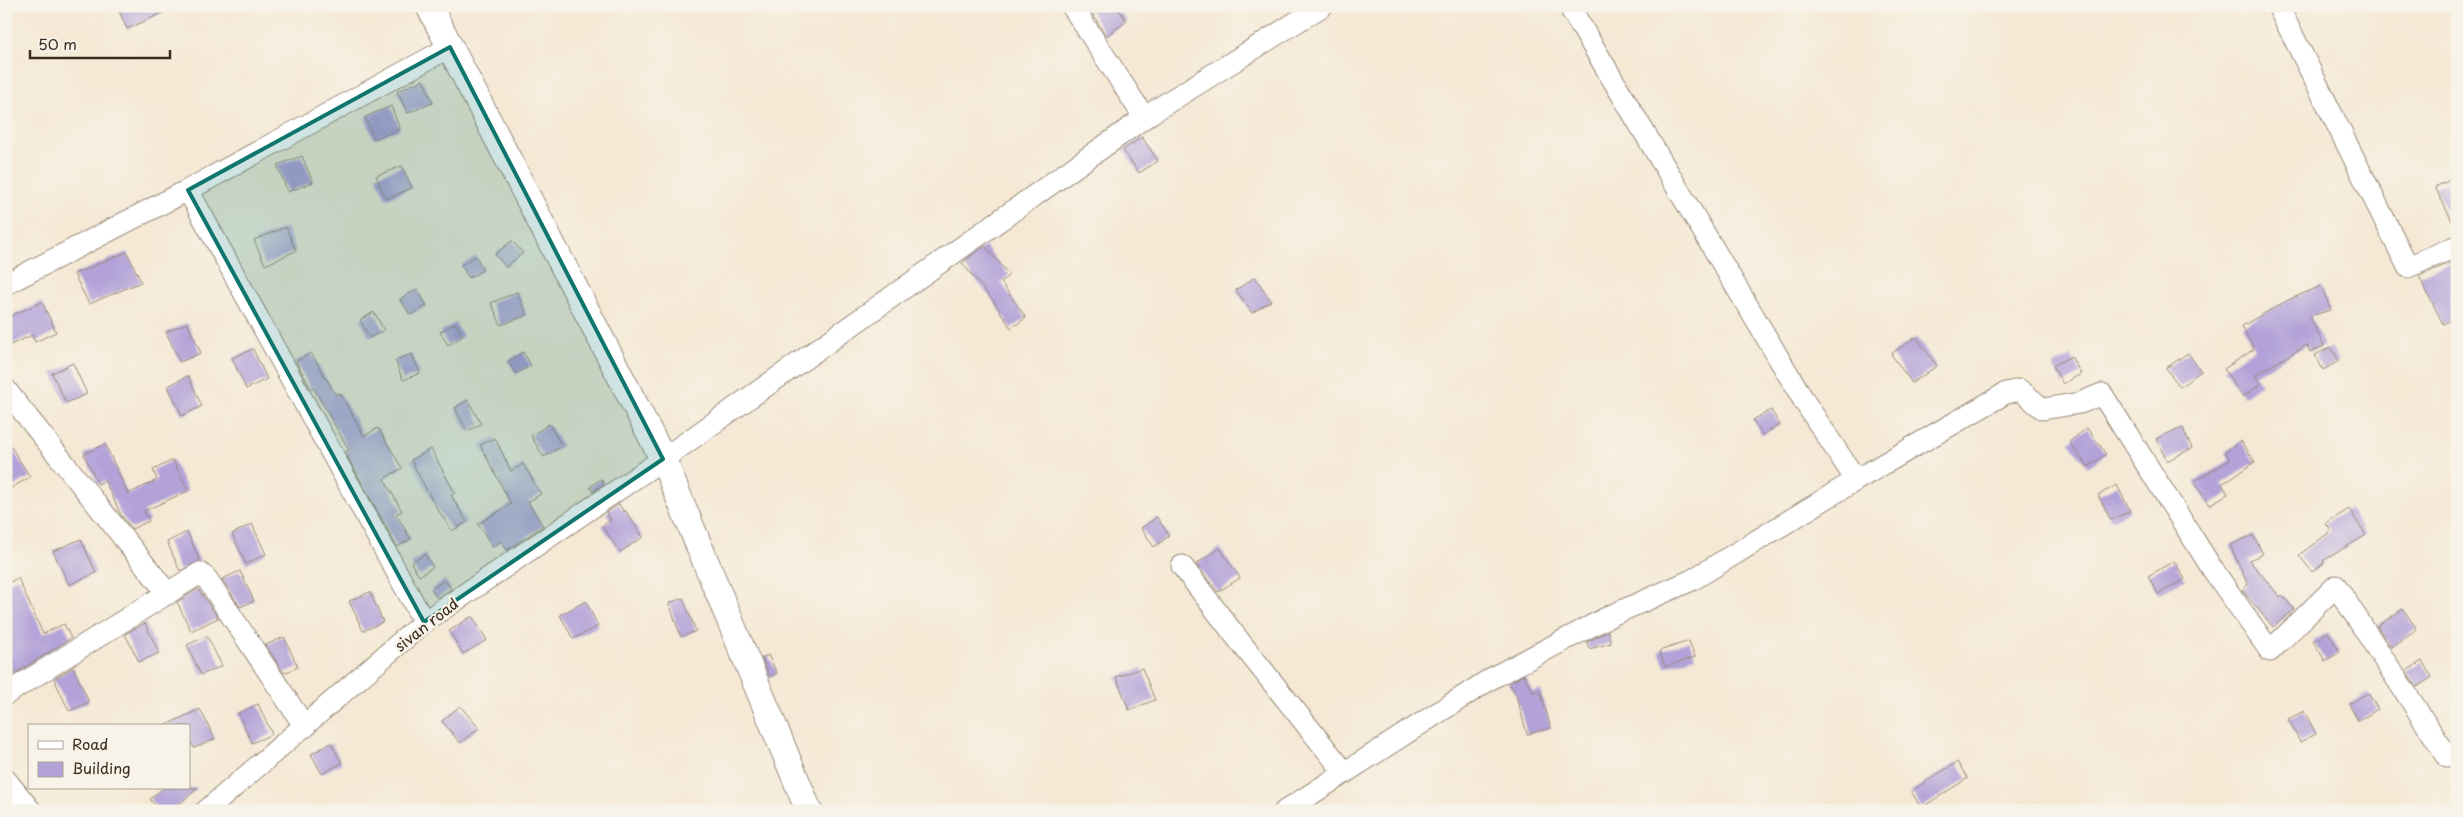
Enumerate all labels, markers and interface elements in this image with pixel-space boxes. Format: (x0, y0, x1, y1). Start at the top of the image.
scale bar (30, 28, 170, 60)
text: 50 m (38, 32, 77, 55)
street label: sivan road (389, 592, 463, 656)
legend (28, 724, 190, 790)
text: Road (72, 732, 108, 755)
text: Building (72, 756, 131, 779)

